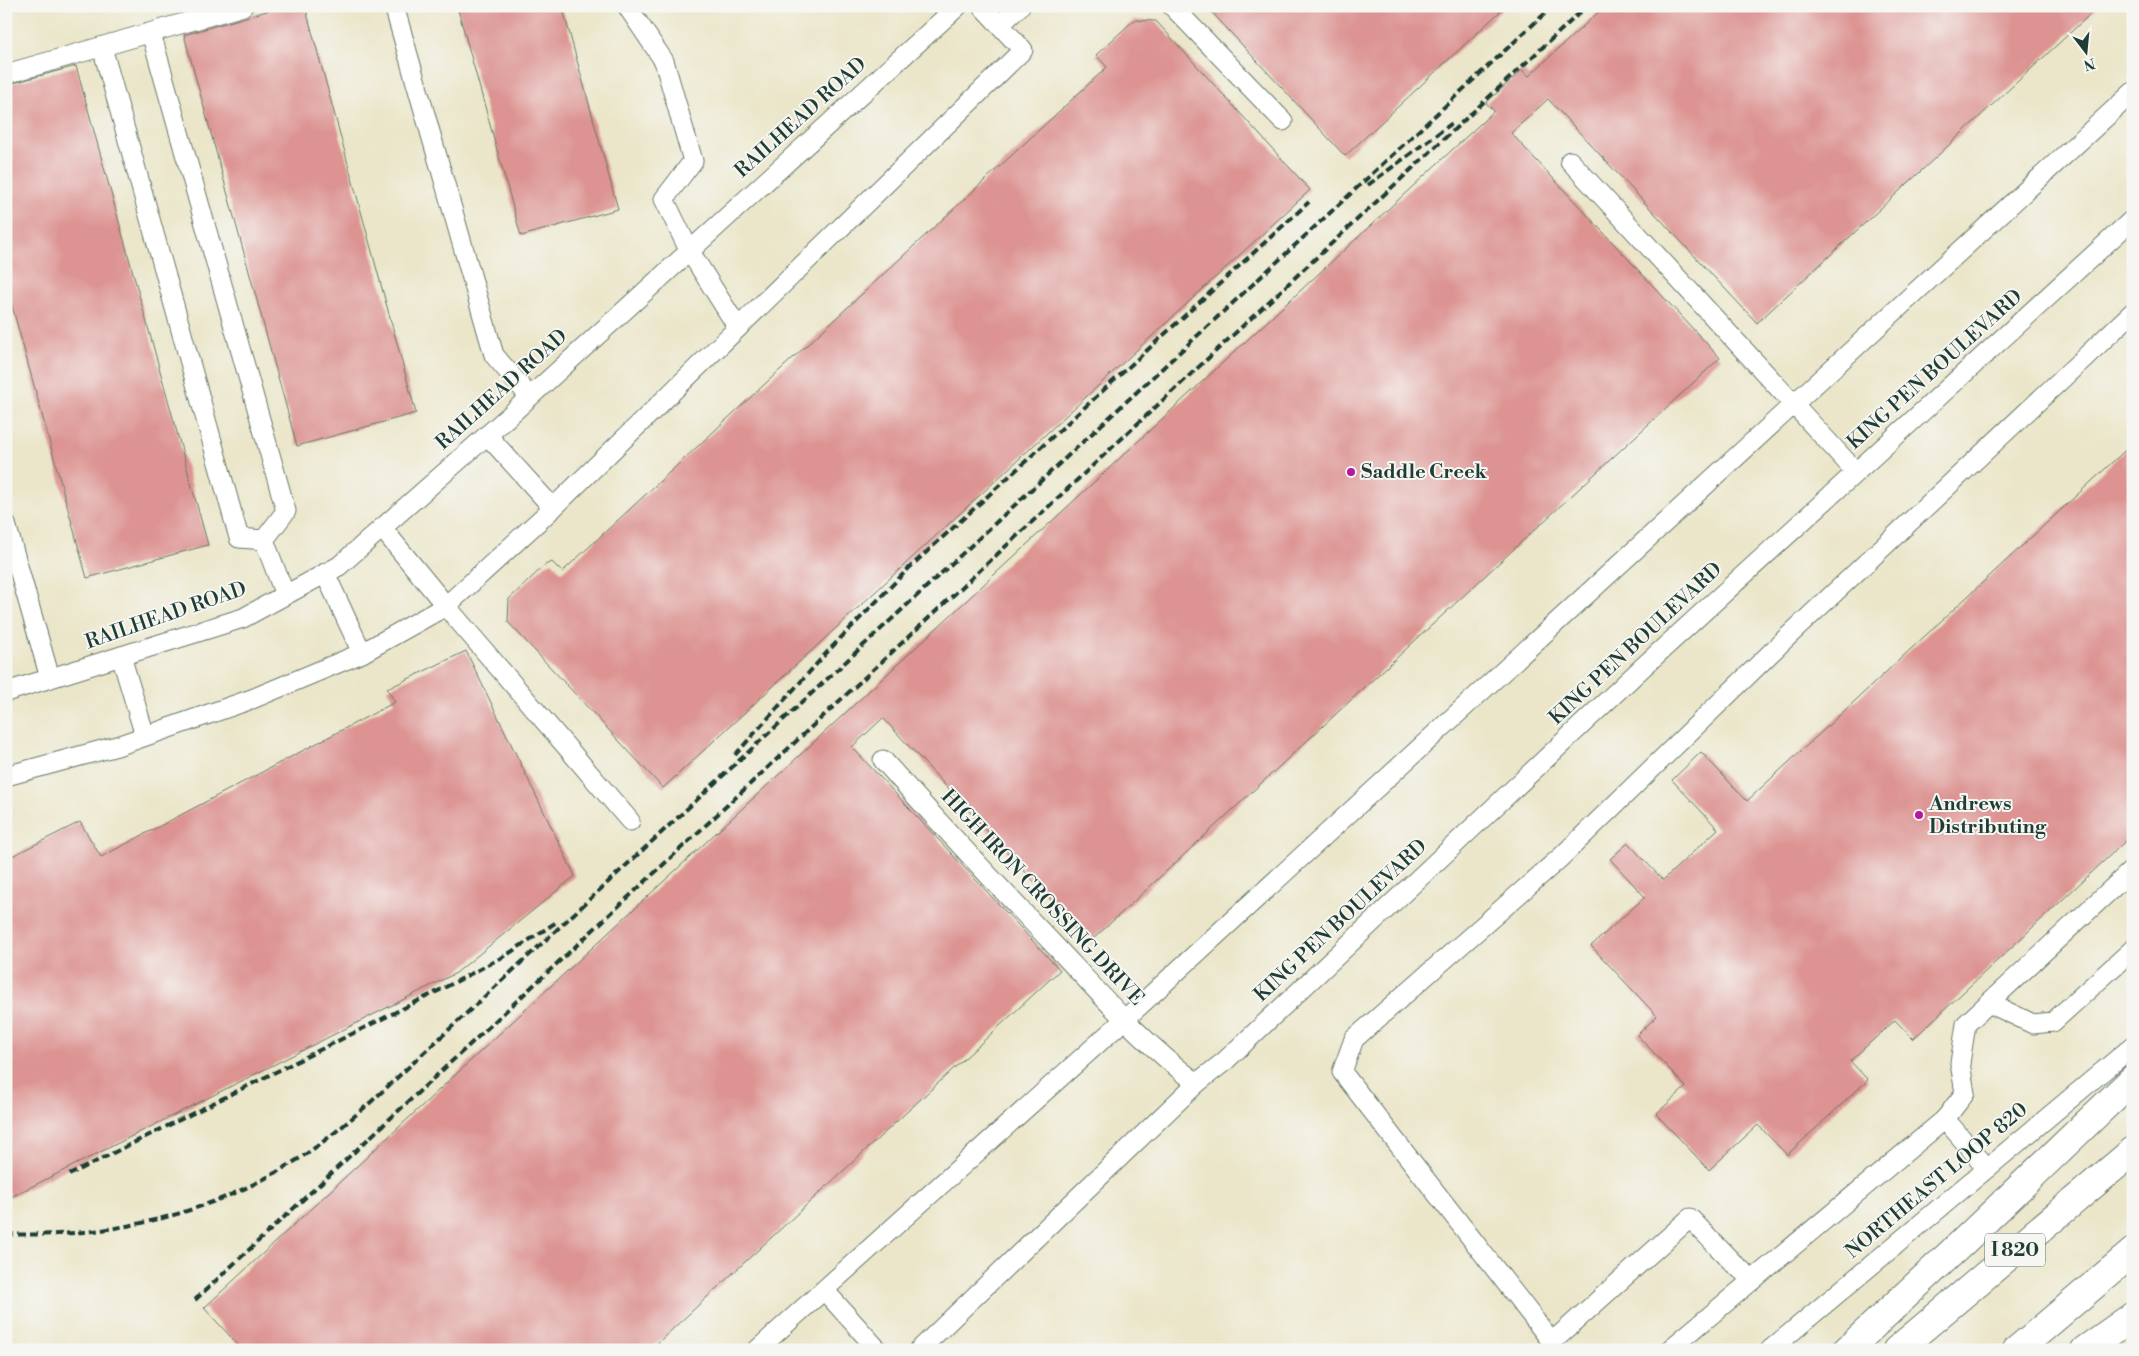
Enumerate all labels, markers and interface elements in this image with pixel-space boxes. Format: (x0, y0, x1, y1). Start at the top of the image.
north arrow (2062, 28, 2112, 78)
street label: RAILHEAD ROAD (730, 52, 872, 184)
text: N (2082, 53, 2097, 74)
street label: KING PEN BOULEVARD (1842, 285, 2028, 455)
street label: RAILHEAD ROAD (431, 324, 573, 456)
place label: Saddle Creek (1361, 460, 1488, 485)
marker: Saddle Creek (1345, 466, 1357, 478)
street label: KING PEN BOULEVARD (1544, 557, 1728, 731)
street label: RAILHEAD ROAD (82, 577, 250, 655)
street label: HIGH IRON CROSSING DRIVE (935, 785, 1149, 1011)
place label: Andrews Distributing (1928, 792, 2047, 840)
marker: Andrews Distributing (1913, 809, 1925, 821)
street label: KING PEN BOULEVARD (1249, 834, 1433, 1008)
street label: NORTHEAST LOOP 820 (1841, 1097, 2033, 1265)
road number: I 820 (1985, 1234, 2045, 1266)

